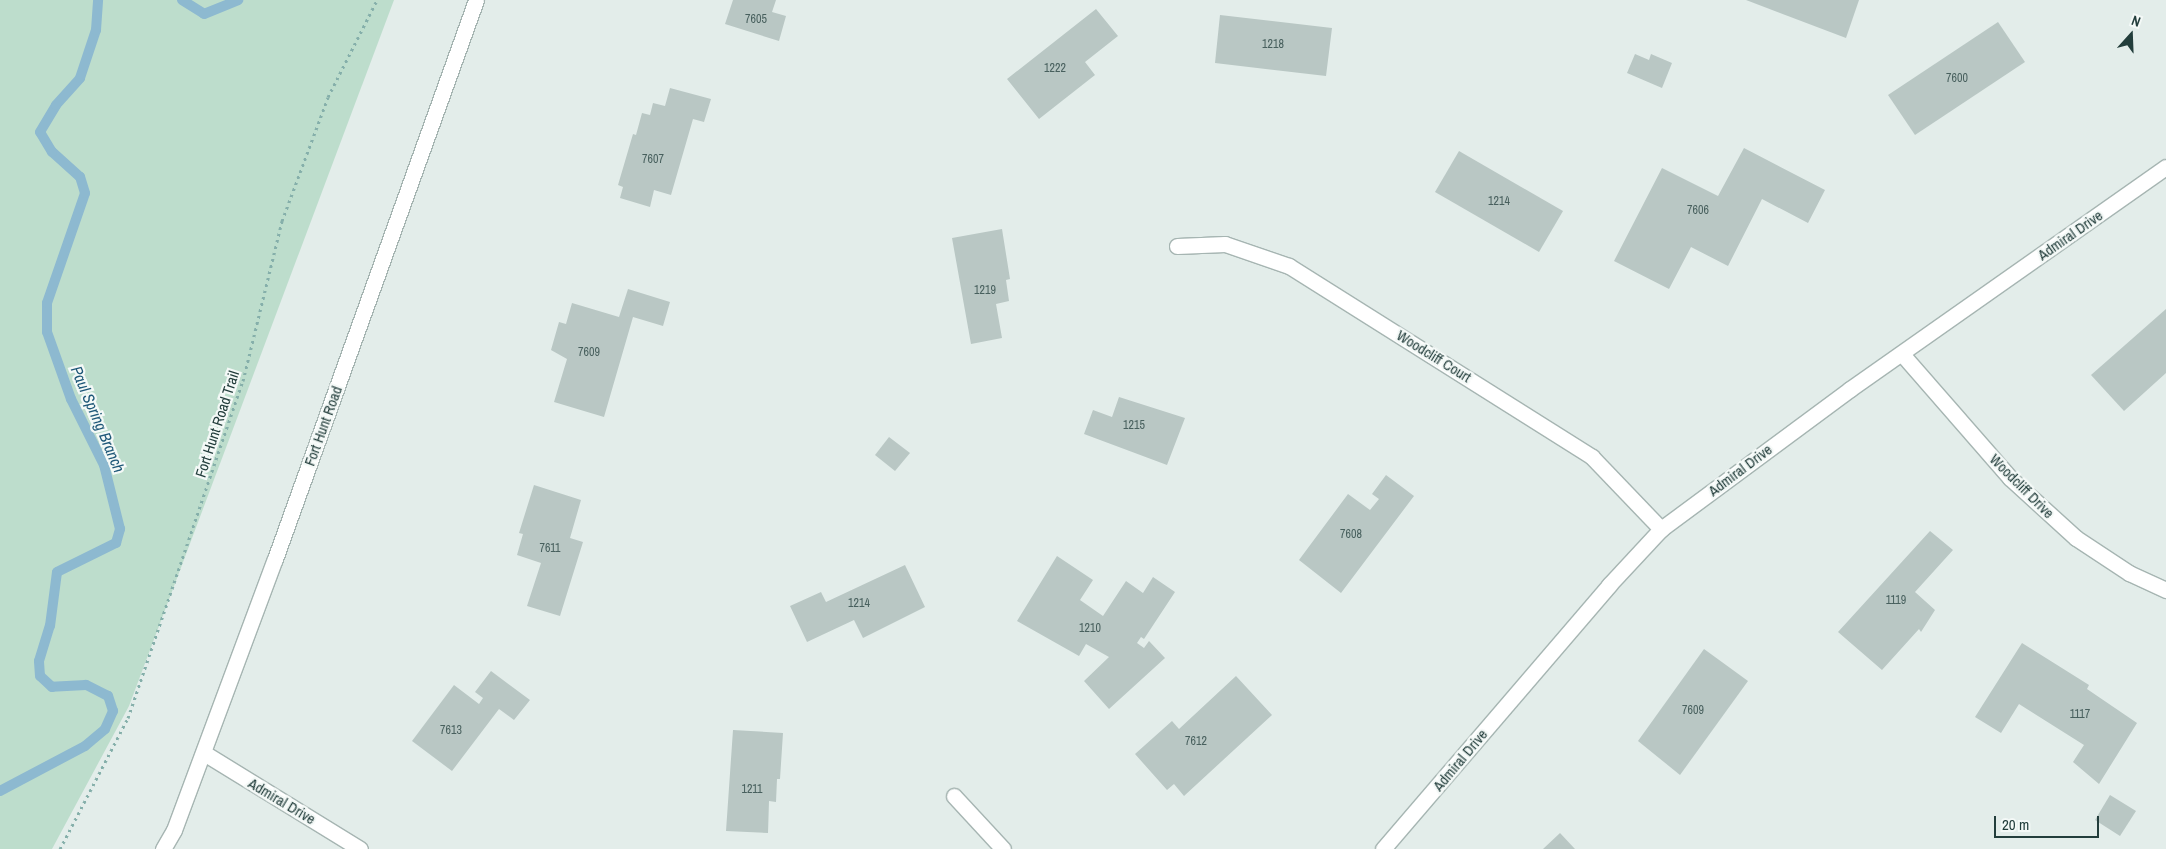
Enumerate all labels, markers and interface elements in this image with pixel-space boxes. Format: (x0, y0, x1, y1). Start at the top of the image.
north arrow (2106, 10, 2156, 60)
text: N (2129, 11, 2143, 31)
house number: 7605 (745, 13, 767, 27)
house number: 1218 (1262, 38, 1284, 52)
house number: 1222 (1044, 62, 1066, 76)
house number: 7600 (1946, 72, 1968, 86)
house number: 7607 (642, 153, 664, 167)
house number: 1214 (1488, 195, 1510, 209)
house number: 7606 (1687, 204, 1709, 218)
street label: Admiral Drive (2034, 206, 2106, 264)
house number: 1219 (974, 284, 996, 298)
street label: Woodcliff Court (1393, 326, 1475, 386)
house number: 7609 (578, 346, 600, 360)
water label: Paul Spring Branch (67, 363, 129, 475)
street label: Fort Hunt Road Trail (191, 368, 243, 480)
street label: Fort Hunt Road (300, 384, 346, 468)
house number: 1215 (1123, 419, 1145, 433)
street label: Admiral Drive (1705, 440, 1775, 500)
street label: Woodcliff Drive (1986, 450, 2058, 522)
house number: 7608 (1340, 528, 1362, 542)
house number: 7611 (539, 542, 561, 556)
house number: 1119 (1886, 594, 1906, 608)
house number: 1214 (848, 597, 870, 611)
house number: 1210 (1079, 622, 1101, 636)
house number: 7609 (1682, 704, 1704, 718)
house number: 1117 (2070, 708, 2090, 722)
house number: 7613 (440, 724, 462, 738)
street label: Admiral Drive (1429, 725, 1491, 795)
house number: 7612 (1185, 735, 1207, 749)
street label: Admiral Drive (245, 774, 319, 828)
house number: 1211 (741, 783, 763, 797)
scale bar (1996, 806, 2101, 838)
text: 20 m (2002, 814, 2029, 835)

